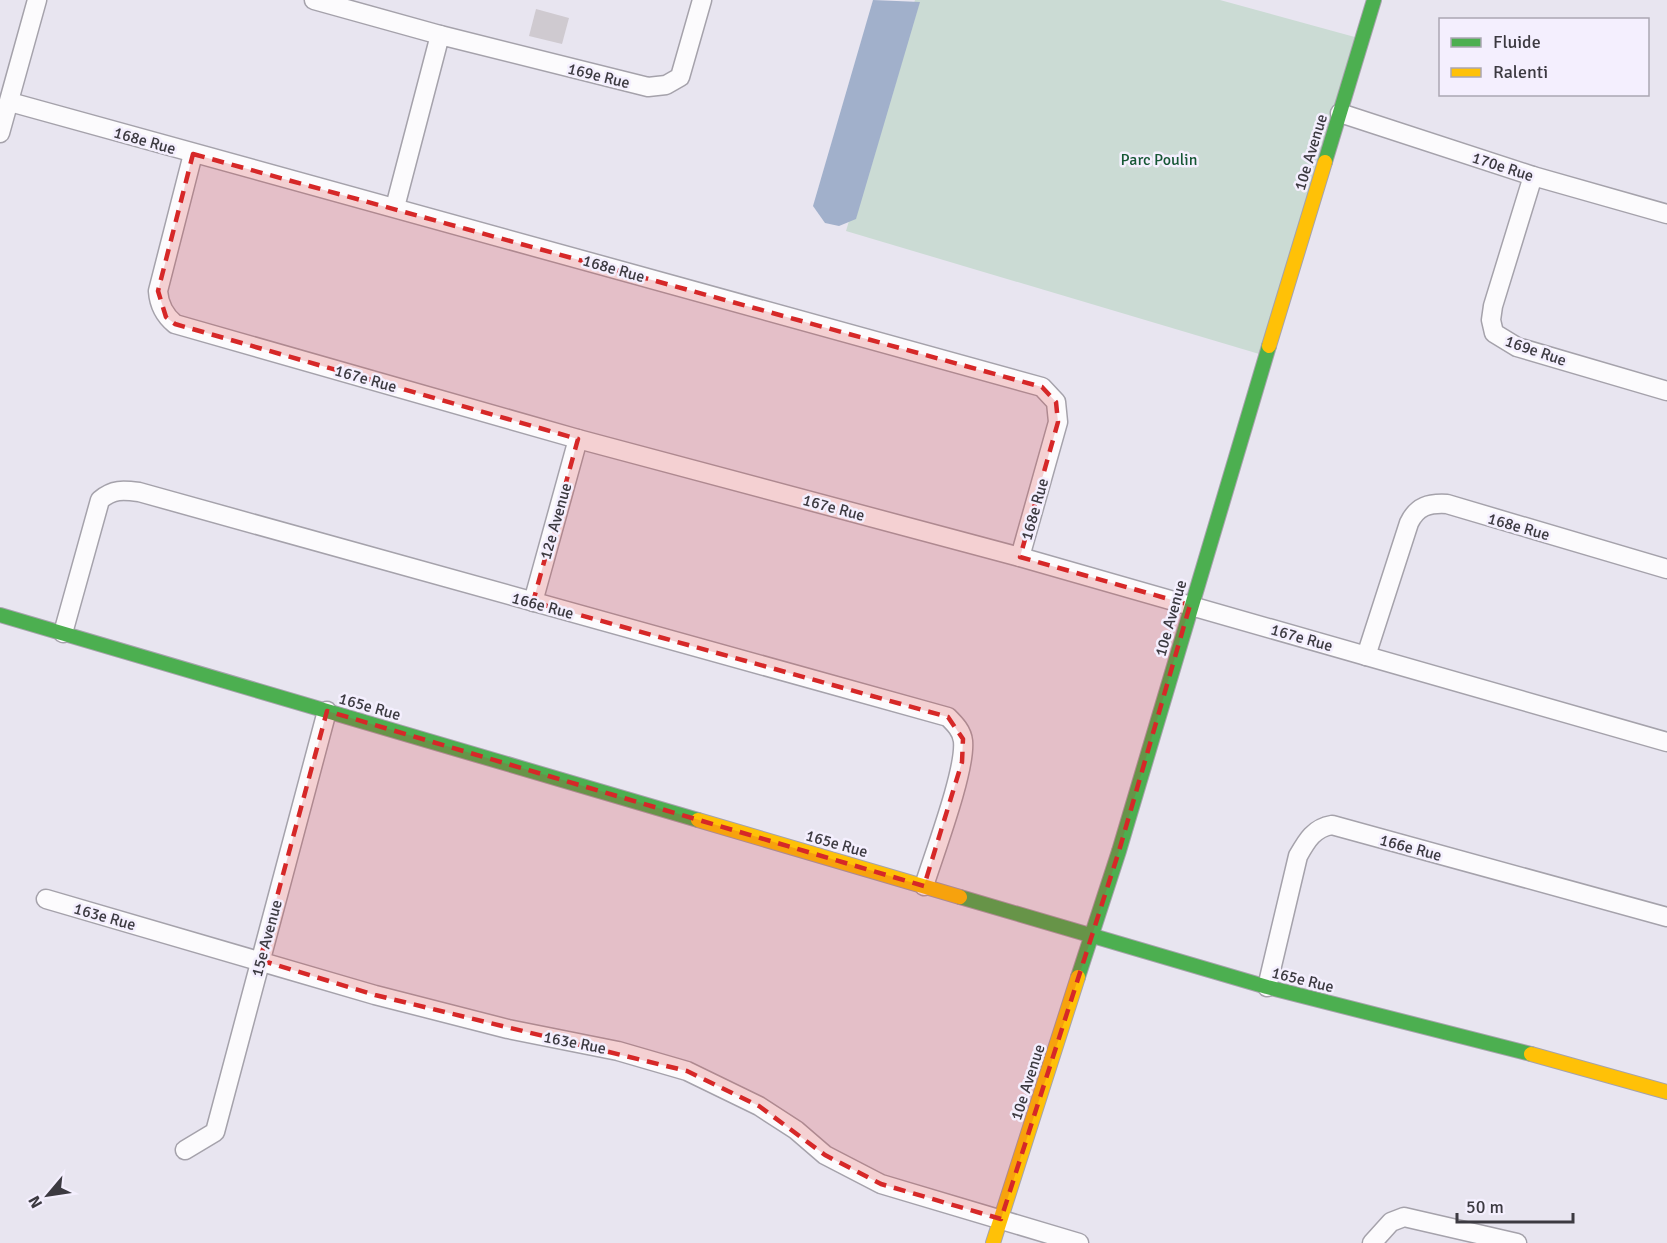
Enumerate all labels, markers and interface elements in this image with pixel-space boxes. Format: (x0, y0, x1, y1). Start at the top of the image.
legend (1439, 18, 1649, 96)
text: Fluide (1493, 31, 1541, 53)
street label: 169e Rue (566, 59, 632, 93)
text: Ralenti (1493, 61, 1548, 83)
street label: 10e Avenue (1290, 112, 1332, 193)
street label: 168e Rue (111, 123, 178, 159)
street label: 170e Rue (1469, 148, 1536, 186)
park label: Parc Poulin (1121, 150, 1197, 170)
street label: 168e Rue (580, 251, 647, 287)
street label: 169e Rue (1502, 331, 1569, 371)
street label: 167e Rue (332, 361, 399, 397)
street label: 168e Rue (1017, 476, 1053, 543)
street label: 12e Avenue (535, 481, 576, 562)
street label: 167e Rue (801, 490, 867, 526)
street label: 168e Rue (1485, 509, 1552, 545)
street label: 10e Avenue (1150, 578, 1191, 659)
street label: 166e Rue (510, 588, 576, 624)
street label: 167e Rue (1268, 620, 1335, 656)
street label: 165e Rue (336, 689, 403, 725)
street label: 165e Rue (803, 826, 870, 862)
street label: 166e Rue (1378, 830, 1444, 866)
street label: 15e Avenue (247, 898, 287, 979)
street label: 163e Rue (71, 899, 138, 935)
street label: 165e Rue (1270, 963, 1336, 997)
street label: 163e Rue (542, 1027, 608, 1059)
street label: 10e Avenue (1006, 1042, 1050, 1123)
north arrow (18, 1165, 78, 1225)
scale bar (1457, 1186, 1572, 1224)
text: N (24, 1192, 47, 1212)
text: 50 m (1466, 1196, 1504, 1218)

